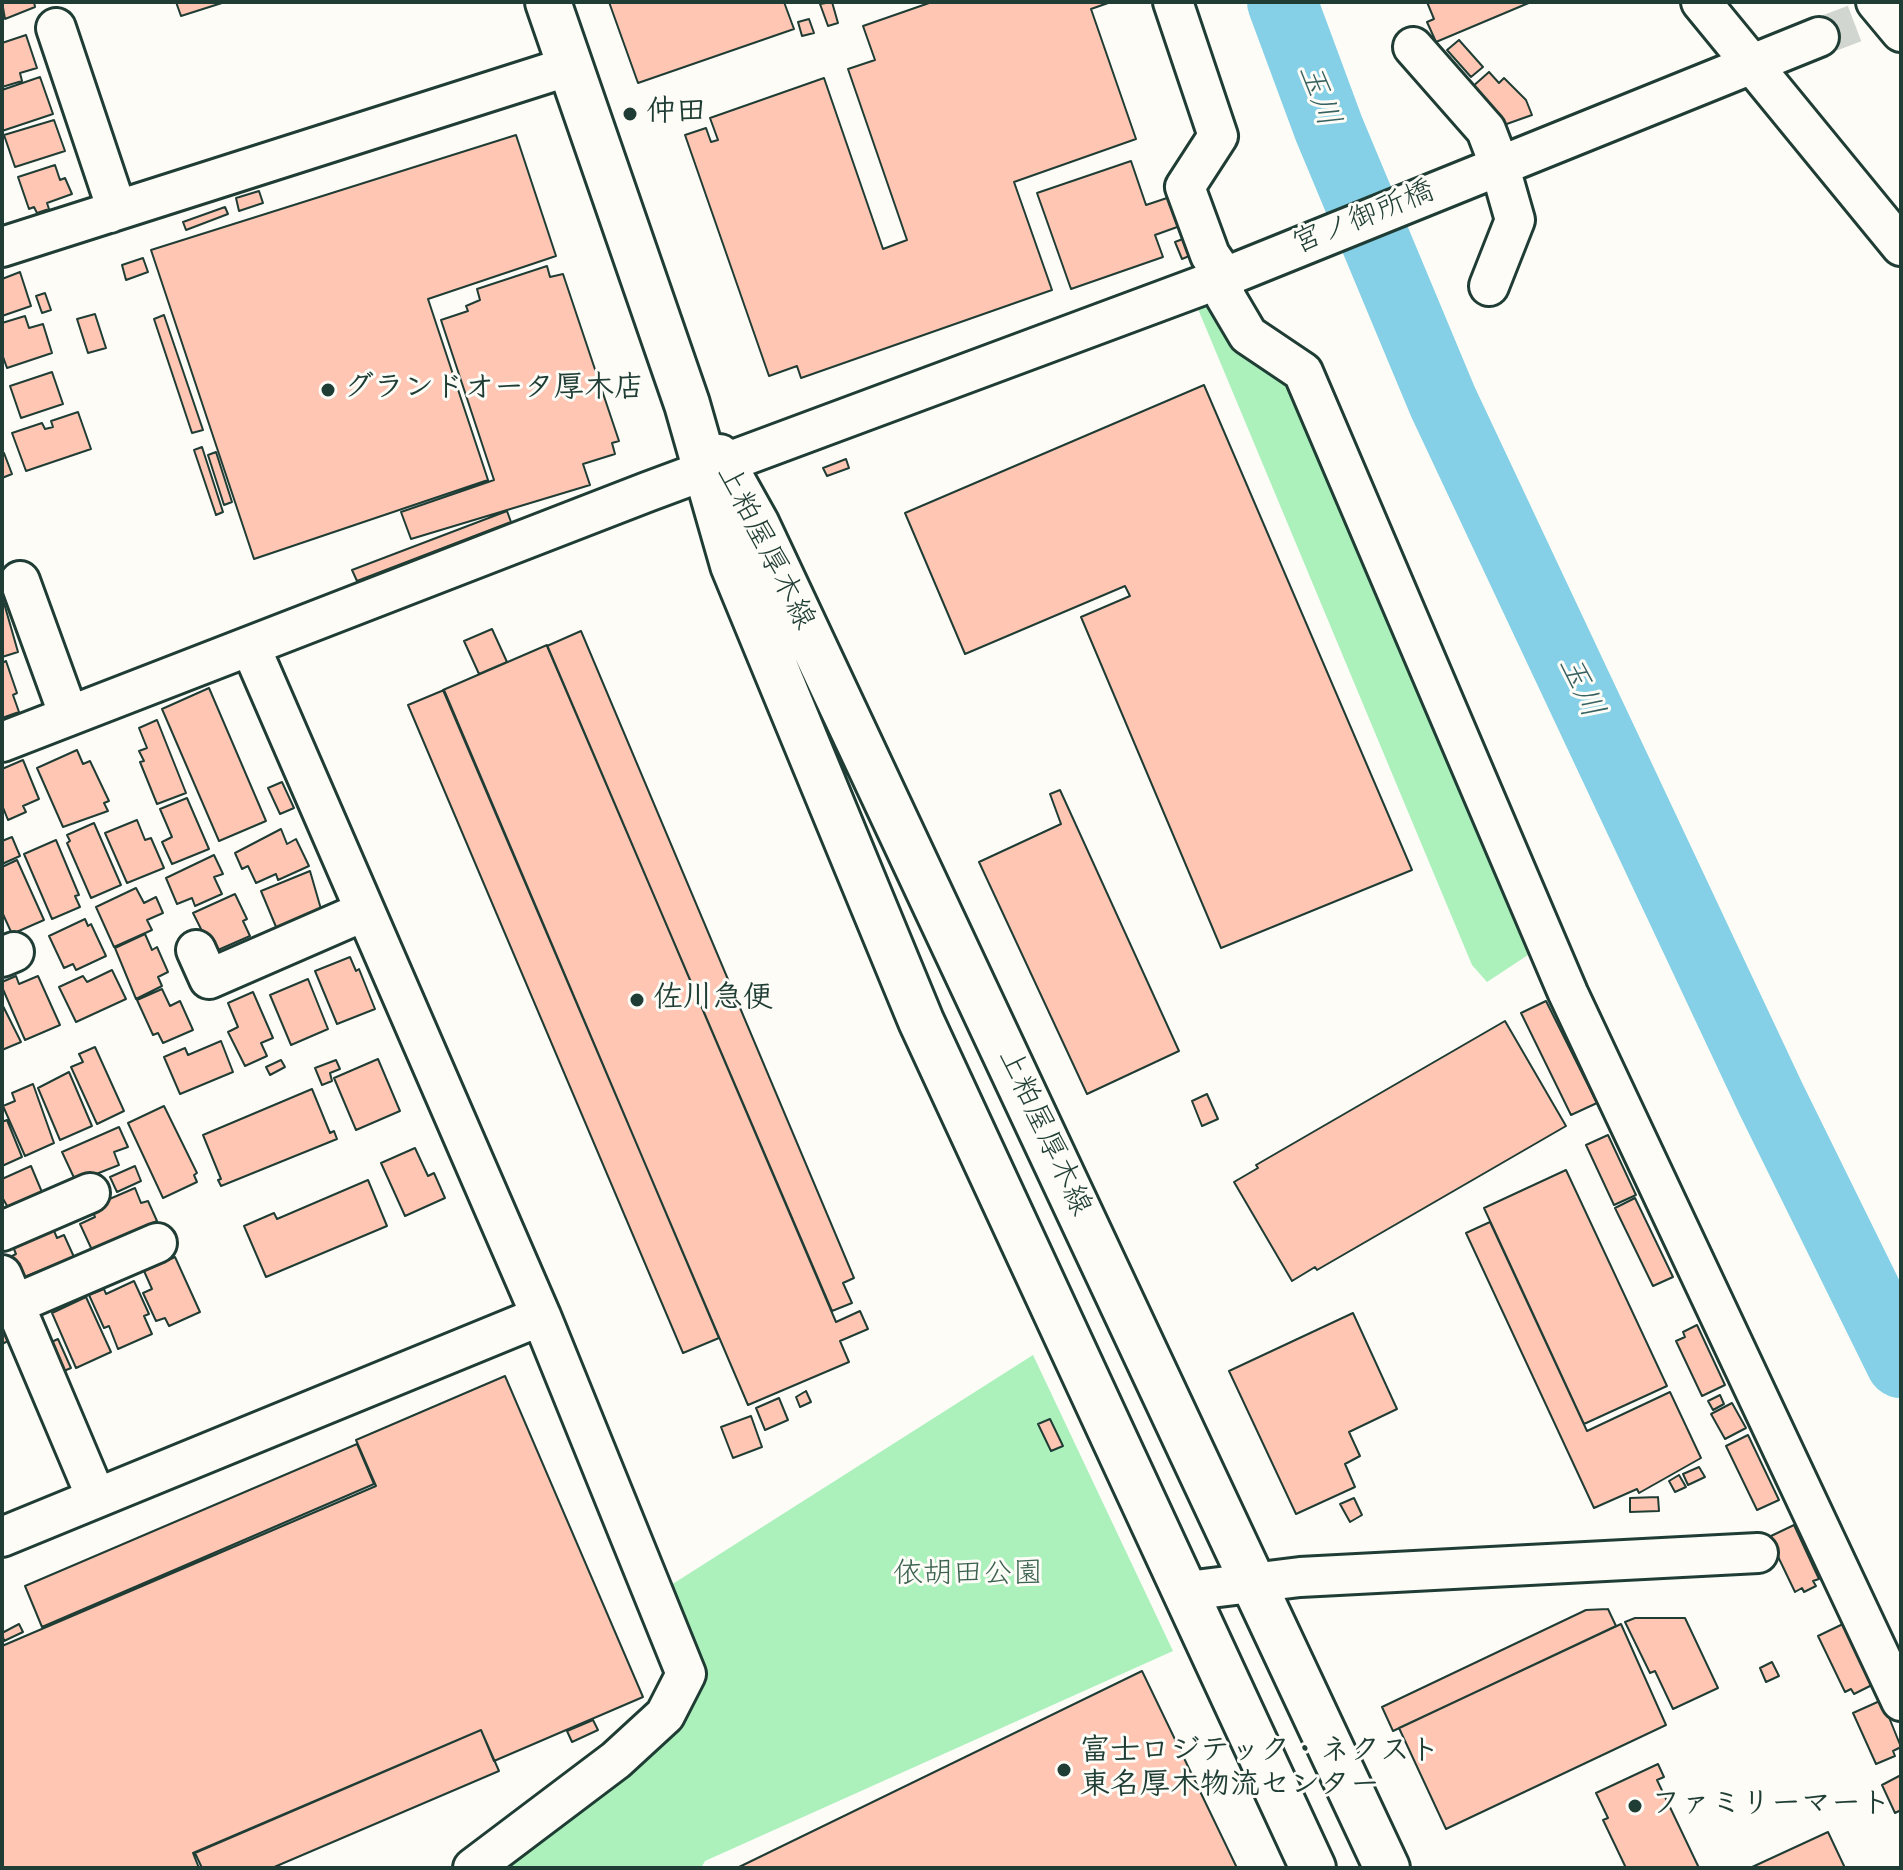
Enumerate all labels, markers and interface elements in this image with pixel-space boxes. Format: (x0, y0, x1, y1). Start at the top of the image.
water label: 玉川 (1288, 59, 1346, 133)
place label: 仲田 (646, 96, 706, 132)
marker: 仲田 (621, 105, 639, 123)
street label: 宮ノ御所橋 (1288, 174, 1440, 264)
place label: グランドオータ厚木店 (344, 372, 644, 408)
marker: グランドオータ厚木店 (319, 381, 337, 399)
street label: 上粕屋厚木線 (707, 460, 821, 636)
water label: 玉川 (1548, 651, 1610, 725)
place label: 佐川急便 (653, 982, 773, 1018)
marker: 佐川急便 (628, 991, 646, 1009)
street label: 上粕屋厚木線 (989, 1044, 1097, 1222)
park label: 依胡田公園 (893, 1558, 1043, 1594)
place label: 富士ロジテック・ネクスト 東名厚木物流センター (1080, 1735, 1440, 1806)
marker: 富士ロジテック・ネクスト 東名厚木物流センター (1055, 1761, 1073, 1779)
place label: ファミリーマート (1651, 1788, 1891, 1824)
marker: ファミリーマート (1626, 1797, 1644, 1815)

